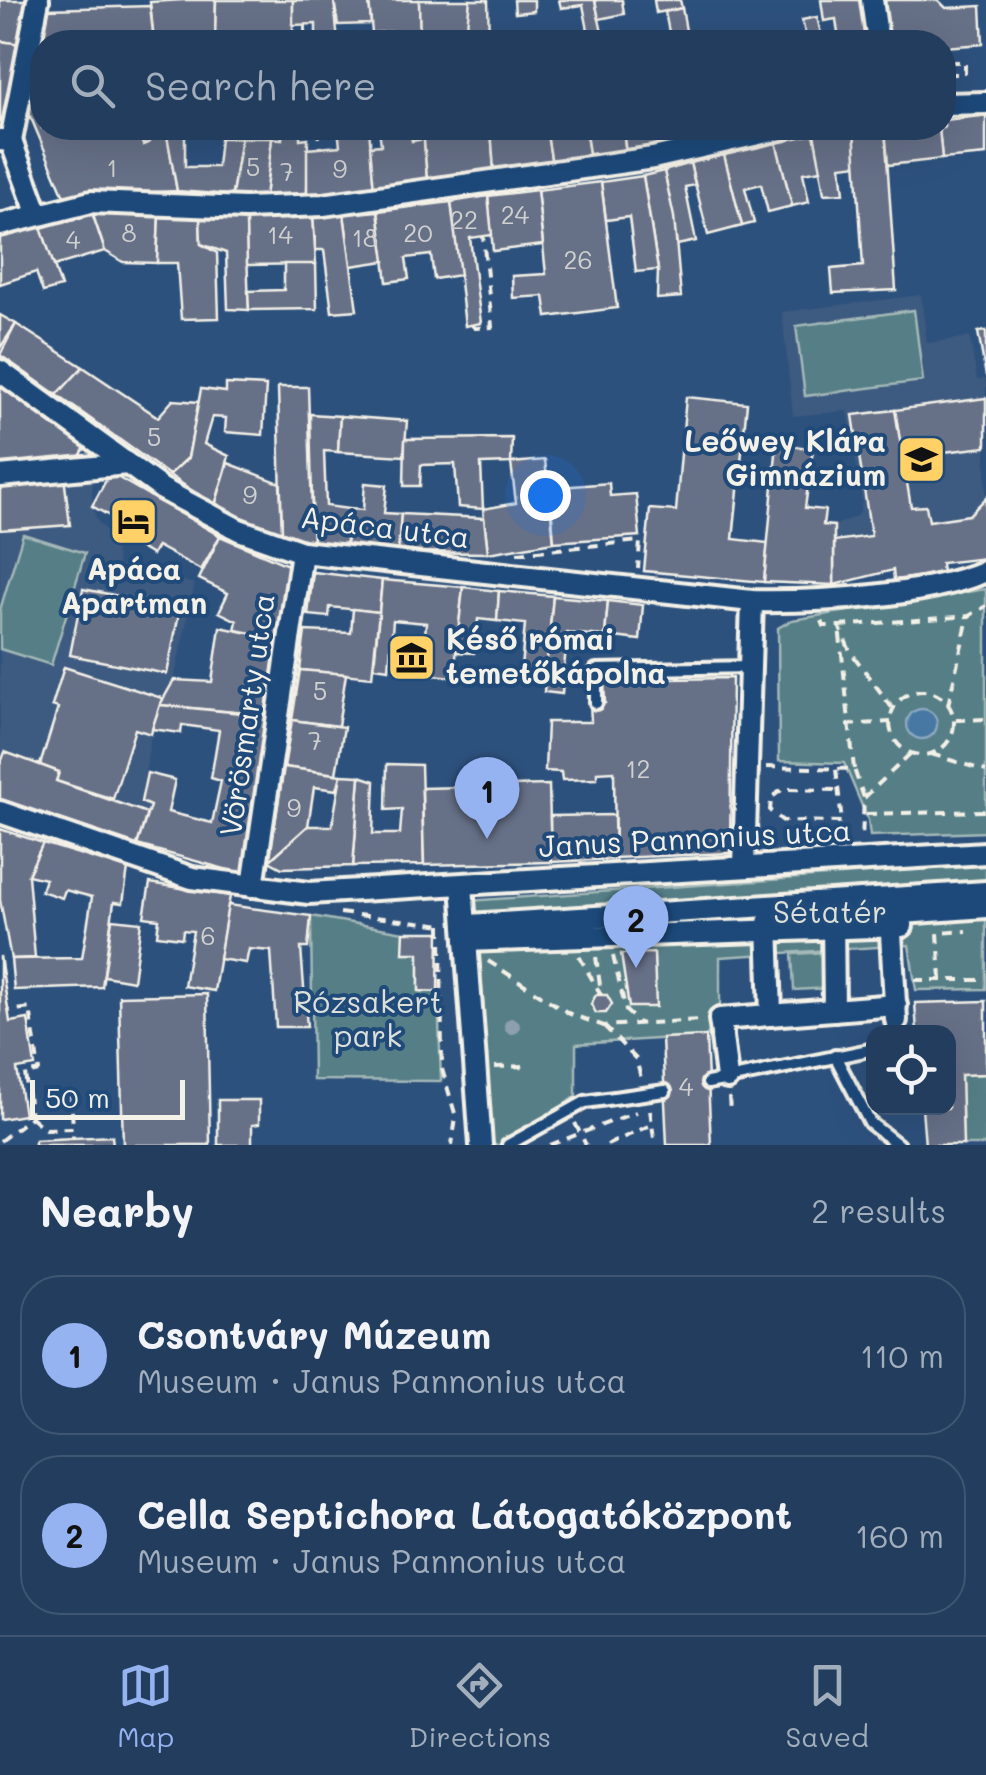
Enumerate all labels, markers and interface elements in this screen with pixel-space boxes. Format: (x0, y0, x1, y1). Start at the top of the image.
search box (30, 30, 956, 140)
icon: search (65, 58, 120, 113)
text: Search here (145, 60, 376, 110)
house number: 5 (246, 150, 260, 182)
house number: 1 (106, 151, 118, 183)
house number: 9 (333, 152, 348, 184)
house number: 7 (280, 155, 294, 187)
house number: 24 (501, 198, 530, 230)
house number: 22 (450, 203, 478, 235)
house number: 8 (121, 216, 137, 248)
house number: 20 (403, 216, 433, 248)
house number: 14 (267, 218, 293, 250)
house number: 18 (352, 221, 378, 253)
house number: 4 (66, 223, 81, 255)
house number: 26 (563, 243, 593, 275)
house number: 5 (147, 420, 161, 452)
place label: Leőwey Klára Gimnázium (684, 420, 886, 494)
school or university icon: Leőwey Klára Gimnázium (895, 433, 947, 485)
your location (520, 470, 571, 521)
house number: 9 (243, 478, 258, 510)
hotel icon: Apáca Apartman (108, 495, 160, 547)
street label: Apáca utca (299, 496, 472, 556)
place label: Apáca Apartman (61, 548, 207, 622)
street label: Vörösmarty utca (209, 591, 283, 839)
place label: Késő római temetőkápolna (446, 618, 666, 692)
museum icon: Késő római temetőkápolna (385, 631, 437, 683)
house number: 5 (313, 674, 327, 706)
house number: 7 (308, 724, 322, 756)
house number: 12 (625, 752, 651, 784)
pin: 1 (454, 756, 520, 839)
house number: 9 (287, 791, 302, 823)
street label: Janus Pannonius utca (538, 809, 852, 865)
pin: 2 (604, 886, 668, 968)
park label: Sétatér (773, 891, 887, 931)
house number: 6 (200, 919, 216, 951)
park label: Rózsakert park (293, 981, 443, 1055)
map controls (866, 1025, 956, 1115)
button: locate (866, 1025, 956, 1115)
house number: 4 (679, 1070, 694, 1102)
scale bar (30, 1075, 185, 1120)
text: 50 m (45, 1079, 110, 1115)
text: Nearby (40, 1183, 194, 1238)
text: 2 results (811, 1189, 946, 1231)
text: Csontváry Múzeum (137, 1309, 491, 1359)
text: 1 (67, 1334, 82, 1376)
text: 110 m (860, 1334, 944, 1376)
text: Museum · Janus Pannonius utca (137, 1359, 626, 1401)
text: Cella Septichora Látogatóközpont (137, 1489, 792, 1539)
text: 2 (66, 1514, 83, 1556)
text: 160 m (855, 1514, 944, 1556)
text: Museum · Janus Pannonius utca (137, 1539, 626, 1581)
tab: Map (117, 1658, 174, 1754)
tab: Directions (409, 1658, 551, 1754)
tab: Saved (786, 1658, 869, 1754)

